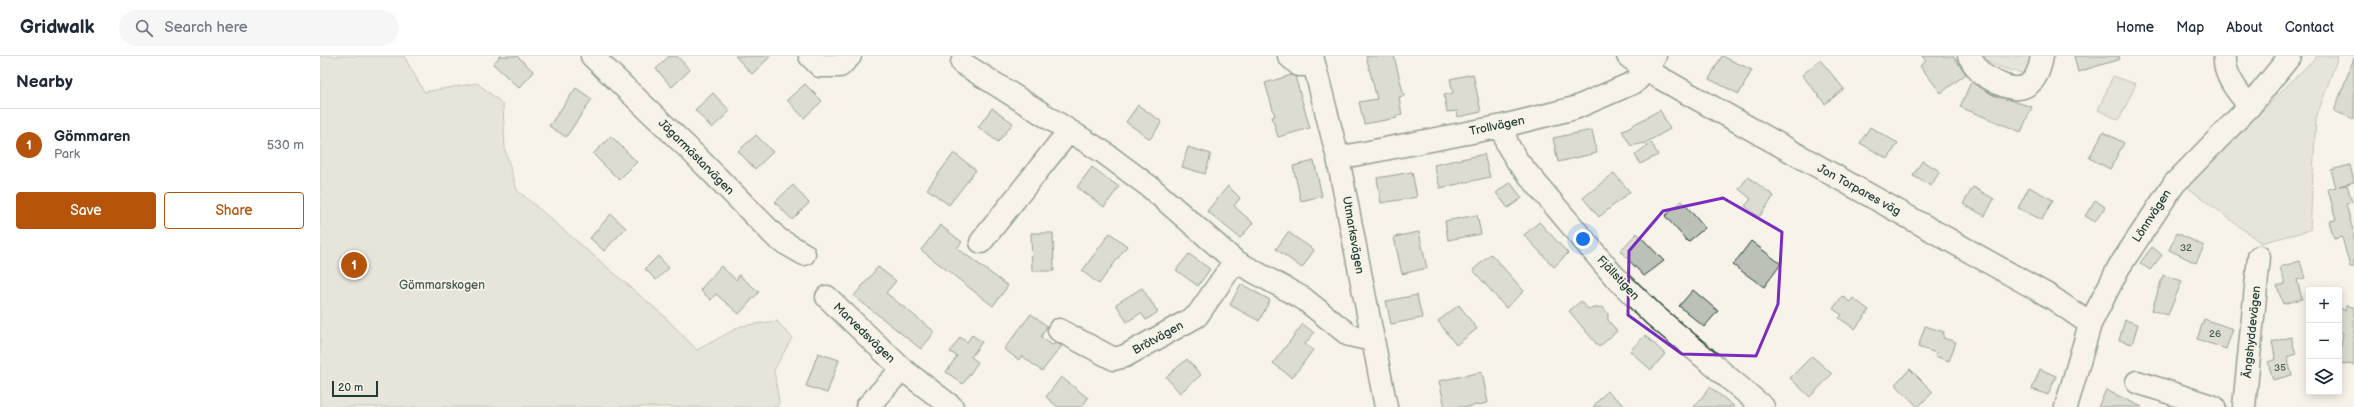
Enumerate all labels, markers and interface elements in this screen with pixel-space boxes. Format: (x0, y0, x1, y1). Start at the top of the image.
search box (119, 10, 399, 46)
text: Gridwalk (20, 16, 95, 39)
icon: search (133, 17, 155, 39)
text: Search here (165, 18, 248, 37)
text: Home (2116, 19, 2154, 36)
text: Map (2176, 19, 2204, 36)
text: About (2226, 19, 2263, 36)
text: Contact (2285, 19, 2334, 36)
text: Nearby (16, 72, 73, 92)
street label: Trollvägen (1468, 113, 1526, 139)
street label: Jägarmästarvägen (655, 116, 737, 198)
text: Gömmaren (54, 127, 130, 146)
text: 1 (26, 137, 32, 153)
text: 530 m (267, 137, 304, 153)
text: Park (54, 146, 80, 162)
street label: Jon Torpares väg (1815, 161, 1903, 219)
street label: Lönnvägen (2129, 187, 2175, 245)
button: Save (16, 192, 156, 229)
button: Share (164, 192, 304, 229)
street label: Utmarksvägen (1339, 195, 1367, 275)
your location (1573, 229, 1593, 249)
house number: 32 (2180, 242, 2192, 254)
pin: 1 (341, 250, 367, 280)
street label: Fjällstigen (1594, 253, 1643, 304)
park label: Gömmarskogen (399, 278, 485, 293)
street label: Ängshyddevägen (2239, 285, 2264, 379)
map controls (2306, 287, 2342, 395)
button: + (2306, 287, 2342, 323)
street label: Marvedsvägen (830, 300, 898, 366)
street label: Brötvägen (1130, 318, 1186, 358)
button: − (2306, 323, 2342, 359)
house number: 26 (2209, 328, 2221, 340)
button: layers (2306, 359, 2342, 395)
house number: 35 (2274, 362, 2286, 374)
scale bar (332, 379, 378, 398)
text: 20 m (338, 381, 363, 394)

